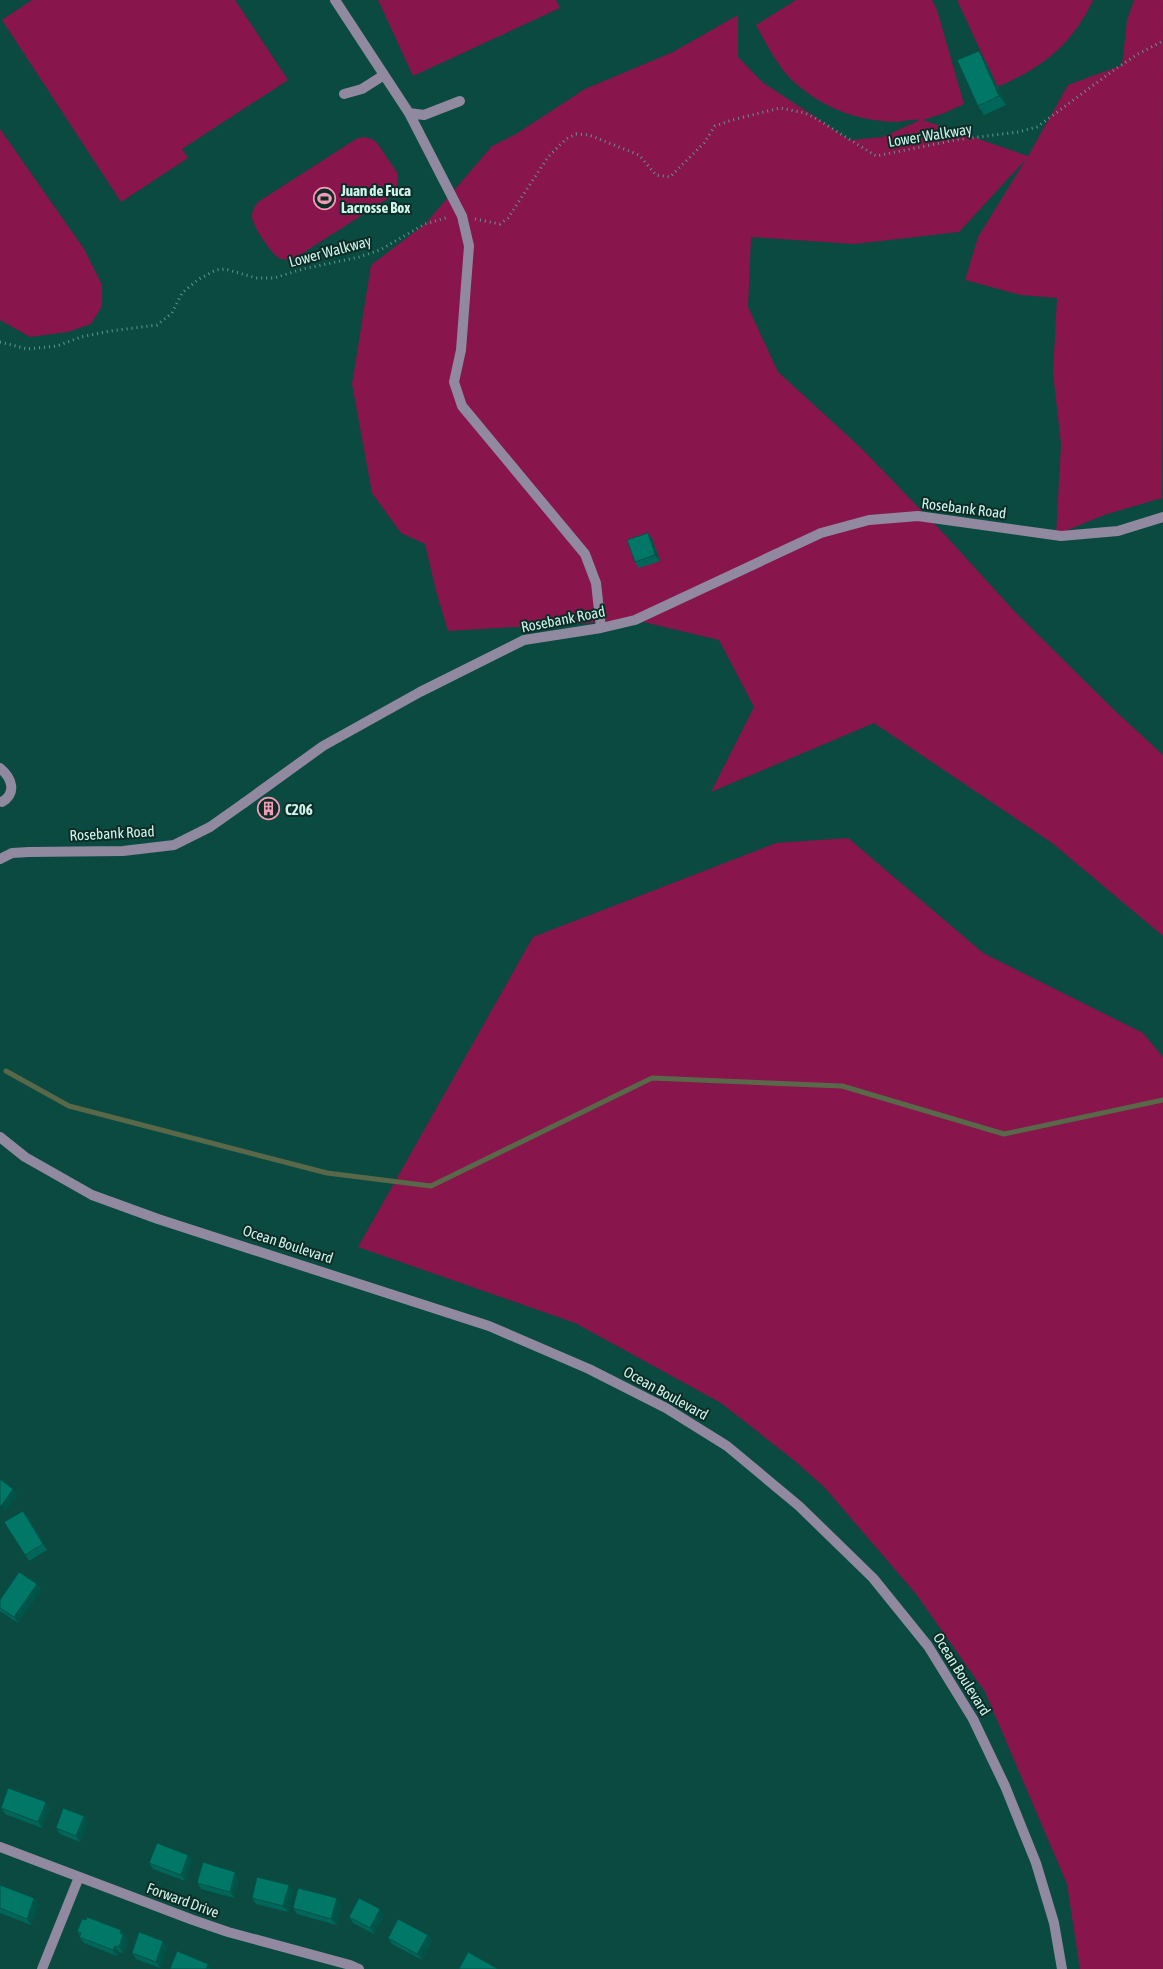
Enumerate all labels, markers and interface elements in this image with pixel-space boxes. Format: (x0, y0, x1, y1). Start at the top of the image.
street label: Lower Walkway (887, 120, 973, 150)
place label: Juan de Fuca Lacrosse Box (340, 182, 411, 216)
sports icon: Juan de Fuca Lacrosse Box (313, 187, 337, 211)
street label: Lower Walkway (287, 232, 373, 270)
street label: Rosebank Road (921, 494, 1007, 522)
street label: Rosebank Road (520, 603, 606, 635)
building icon: C206 (257, 797, 281, 821)
place label: C206 (285, 801, 313, 818)
street label: Rosebank Road (69, 822, 155, 844)
street label: Ocean Boulevard (241, 1221, 335, 1267)
street label: Ocean Boulevard (621, 1363, 711, 1423)
street label: Ocean Boulevard (930, 1630, 994, 1718)
street label: Forward Drive (145, 1879, 222, 1921)

